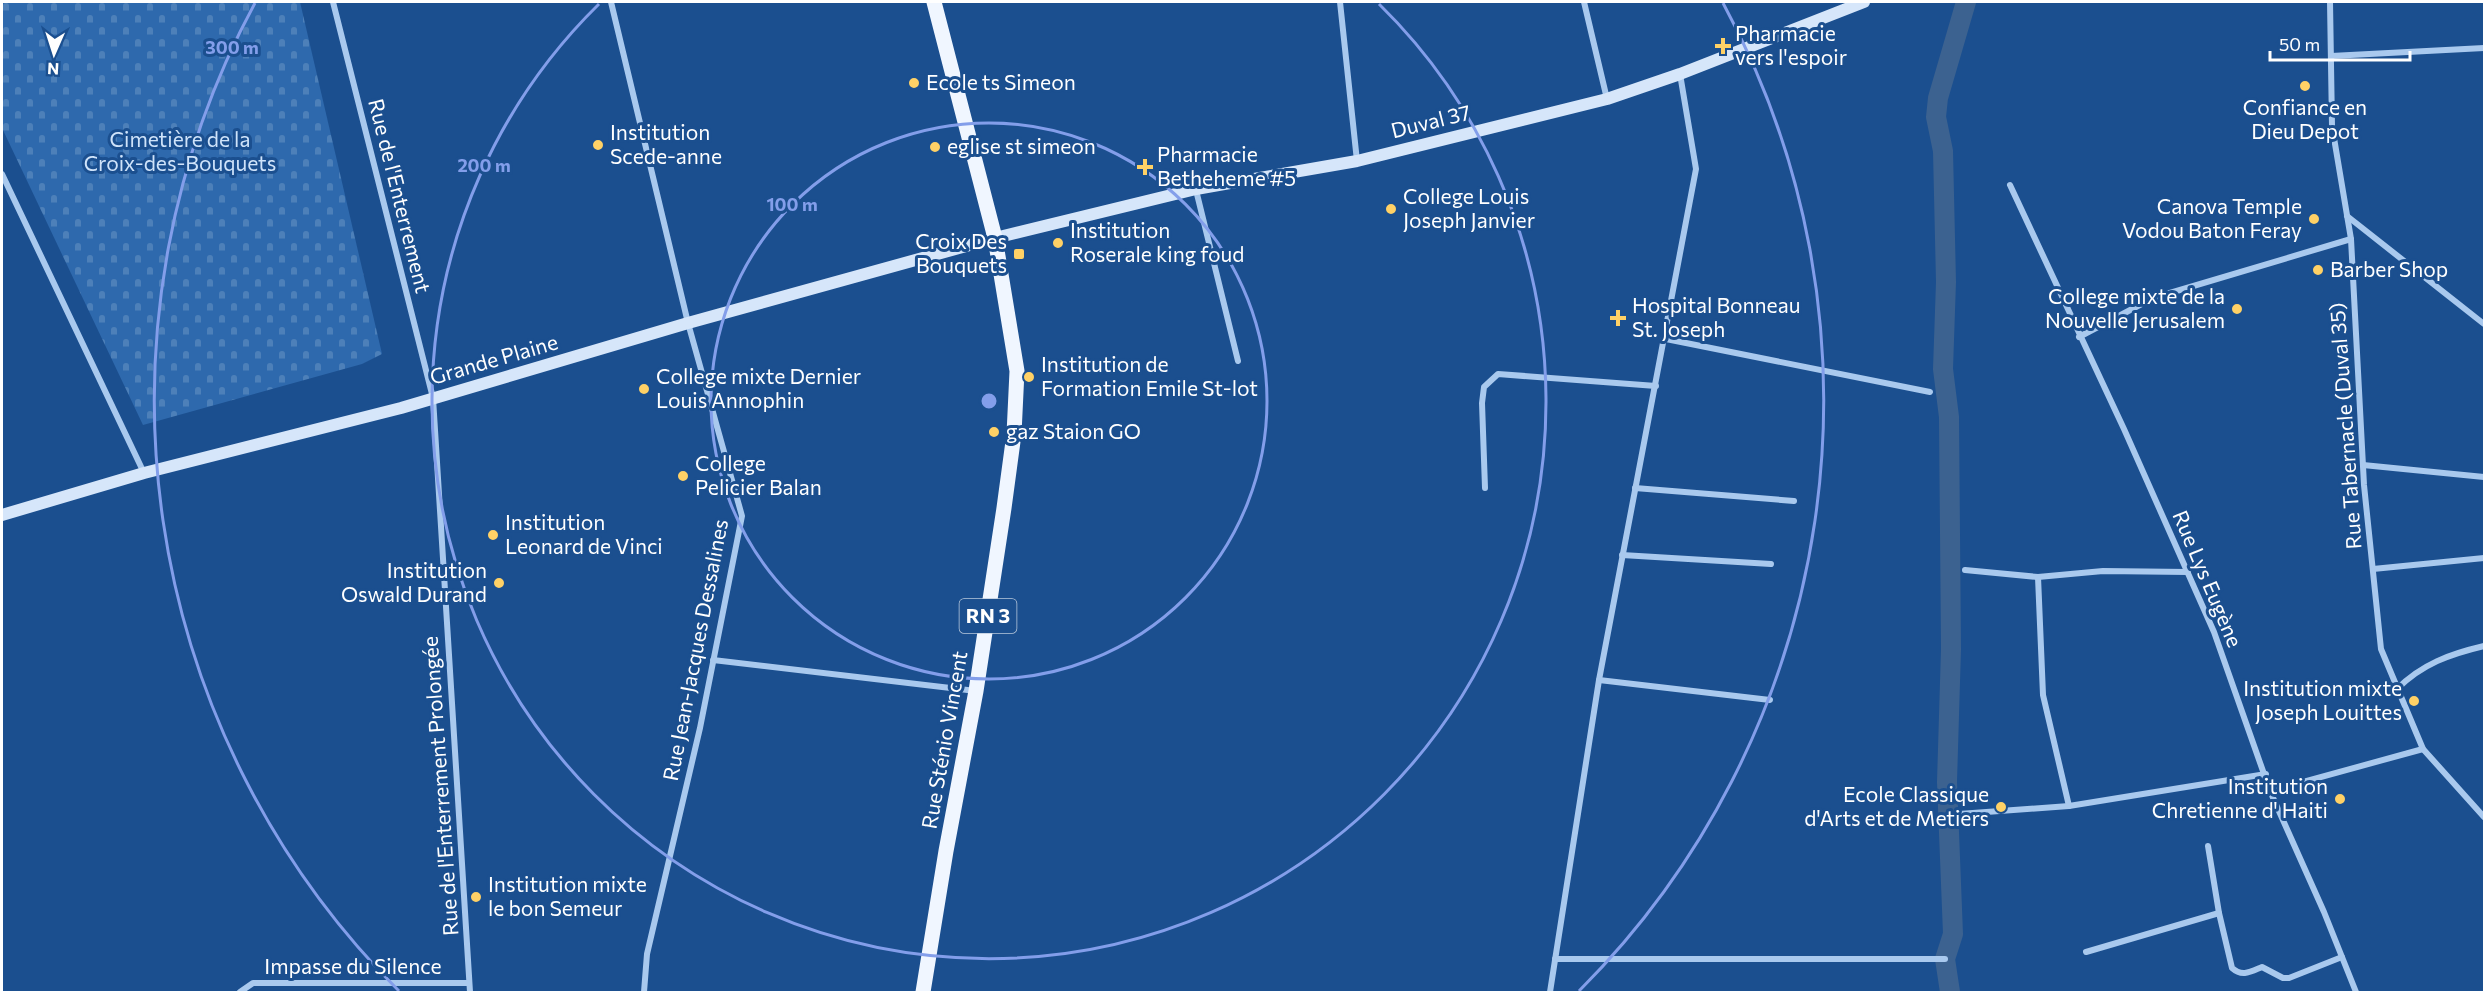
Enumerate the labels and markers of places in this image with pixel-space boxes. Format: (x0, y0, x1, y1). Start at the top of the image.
place label: Pharmacie vers l'espoir (1735, 20, 1847, 69)
marker: Pharmacie vers l'espoir (1716, 39, 1730, 53)
place label: Ecole ts Simeon (926, 69, 1076, 94)
marker: Ecole ts Simeon (907, 76, 921, 90)
marker: Confiance en Dieu Depot (2298, 79, 2312, 93)
place label: Confiance en Dieu Depot (2243, 94, 2367, 143)
place label: Institution Scede-anne (610, 119, 722, 168)
place label: eglise st simeon (947, 133, 1096, 158)
marker: Institution Scede-anne (591, 138, 605, 152)
marker: eglise st simeon (928, 140, 942, 154)
place label: Pharmacie Betheheme #5 (1157, 141, 1296, 190)
marker: Pharmacie Betheheme #5 (1138, 160, 1152, 174)
place label: College Louis Joseph Janvier (1403, 183, 1535, 232)
place label: Canova Temple Vodou Baton Feray (2122, 193, 2302, 242)
marker: College Louis Joseph Janvier (1384, 202, 1398, 216)
marker: Canova Temple Vodou Baton Feray (2307, 212, 2321, 226)
place label: Institution Roserale king foud (1070, 217, 1244, 266)
place label: Croix Des Bouquets (915, 228, 1007, 277)
marker: Institution Roserale king foud (1051, 236, 1065, 250)
marker: Croix Des Bouquets (1012, 247, 1026, 261)
place label: Barber Shop (2330, 256, 2448, 281)
marker: Barber Shop (2311, 263, 2325, 277)
place label: College mixte de la Nouvelle Jerusalem (2045, 283, 2225, 332)
place label: Hospital Bonneau St. Joseph (1632, 292, 1800, 341)
marker: College mixte de la Nouvelle Jerusalem (2230, 302, 2244, 316)
marker: Hospital Bonneau St. Joseph (1609, 309, 1627, 327)
place label: Institution de Formation Emile St-lot (1041, 351, 1258, 400)
place label: College mixte Dernier Louis Annophin (656, 363, 861, 412)
marker: Institution de Formation Emile St-lot (1022, 370, 1036, 384)
marker: College mixte Dernier Louis Annophin (637, 382, 651, 396)
centre of rings (979, 391, 999, 411)
place label: gaz Staion GO (1006, 418, 1141, 443)
marker: gaz Staion GO (987, 425, 1001, 439)
place label: College Pelicier Balan (695, 450, 822, 499)
marker: College Pelicier Balan (676, 469, 690, 483)
place label: Institution Leonard de Vinci (505, 509, 663, 558)
marker: Institution Leonard de Vinci (486, 528, 500, 542)
place label: Institution Oswald Durand (341, 557, 487, 606)
marker: Institution Oswald Durand (492, 576, 506, 590)
place label: Institution mixte Joseph Louittes (2243, 675, 2402, 724)
marker: Institution mixte Joseph Louittes (2407, 694, 2421, 708)
place label: Institution Chretienne d' Haiti (2152, 773, 2328, 822)
place label: Ecole Classique d'Arts et de Metiers (1804, 781, 1989, 830)
marker: Institution Chretienne d' Haiti (2333, 792, 2347, 806)
marker: Ecole Classique d'Arts et de Metiers (1994, 800, 2008, 814)
place label: Institution mixte le bon Semeur (488, 871, 647, 920)
marker: Institution mixte le bon Semeur (469, 890, 483, 904)

